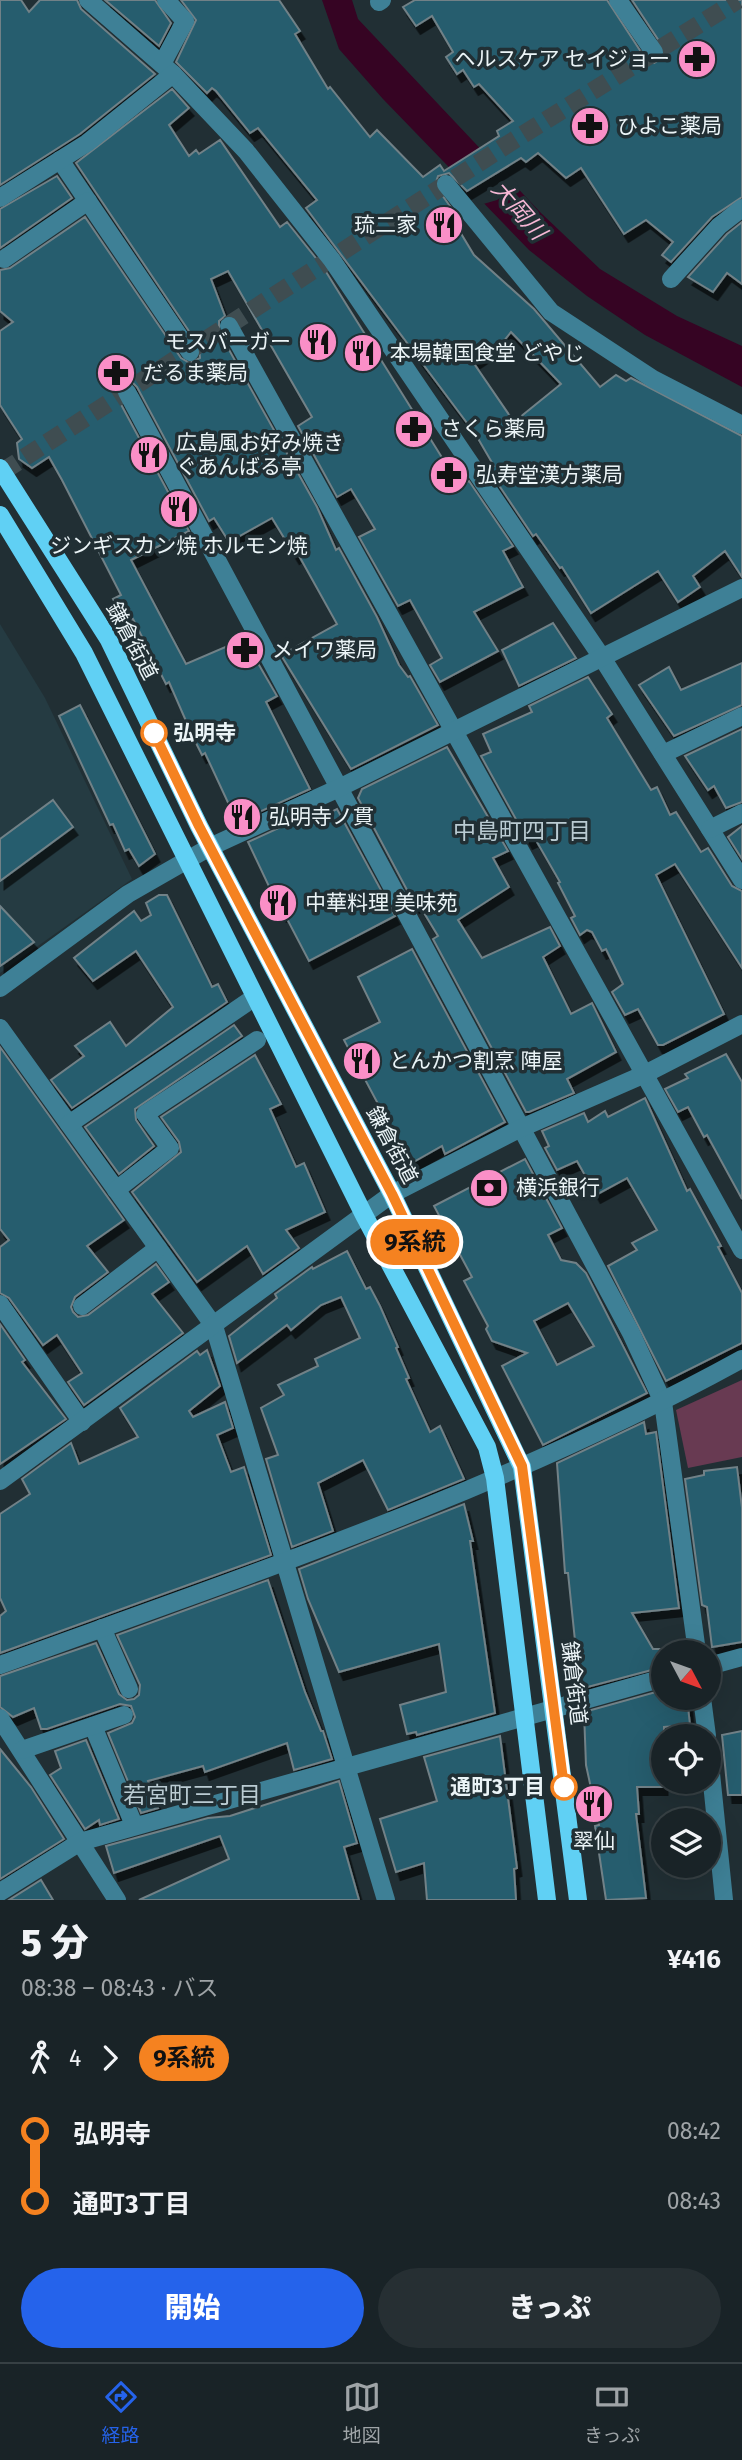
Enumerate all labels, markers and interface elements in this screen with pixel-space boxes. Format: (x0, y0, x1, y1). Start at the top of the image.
pharmacy icon: ヘルスケア セイジョー (676, 38, 718, 80)
place label: ヘルスケア セイジョー (454, 46, 670, 72)
pharmacy icon: ひよこ薬局 (569, 105, 611, 147)
place label: ひよこ薬局 (617, 113, 722, 139)
water label: 大岡川 (486, 175, 554, 247)
restaurant icon: 琉二家 (423, 204, 465, 246)
place label: 琉二家 (354, 212, 417, 238)
restaurant icon: モスバーガー (297, 321, 339, 363)
place label: モスバーガー (165, 329, 291, 355)
restaurant icon: 本場韓国食堂 どやじ (342, 332, 384, 374)
place label: 本場韓国食堂 どやじ (390, 340, 585, 366)
pharmacy icon: だるま薬局 (95, 352, 137, 394)
place label: だるま薬局 (143, 360, 248, 386)
pharmacy icon: さくら薬局 (393, 408, 435, 450)
place label: さくら薬局 (441, 416, 546, 442)
place label: 広島風お好み焼き ぐあんばる亭 (176, 430, 344, 480)
restaurant icon: 広島風お好み焼き ぐあんばる亭 (128, 434, 170, 476)
pharmacy icon: 弘寿堂漢方薬局 (428, 454, 470, 496)
place label: 弘寿堂漢方薬局 (476, 462, 623, 488)
restaurant icon: ジンギスカン焼 ホルモン焼 (158, 488, 200, 530)
place label: ジンギスカン焼 ホルモン焼 (50, 533, 308, 559)
street label: 鎌倉街道 (101, 598, 163, 684)
pharmacy icon: メイワ薬局 (224, 629, 266, 671)
place label: メイワ薬局 (272, 637, 377, 663)
marker: 弘明寺 (141, 720, 167, 746)
place label: 弘明寺 (173, 720, 236, 746)
restaurant icon: 弘明寺ノ貫 (221, 796, 263, 838)
place label: 弘明寺ノ貫 (269, 804, 374, 830)
district label: 中島町四丁目 (453, 817, 591, 845)
restaurant icon: 中華料理 美味苑 (257, 882, 299, 924)
place label: 中華料理 美味苑 (305, 890, 458, 916)
restaurant icon: とんかつ割烹 陣屋 (341, 1040, 383, 1082)
place label: とんかつ割烹 陣屋 (389, 1048, 563, 1074)
street label: 鎌倉街道 (361, 1102, 423, 1188)
bank icon: 横浜銀行 (468, 1167, 510, 1209)
place label: 横浜銀行 (516, 1175, 600, 1201)
line badge: 9系統 (375, 1219, 455, 1265)
text: 9系統 (384, 1228, 446, 1256)
street label: 鎌倉街道 (556, 1640, 592, 1726)
north arrow (651, 1640, 721, 1710)
map controls (651, 1640, 721, 1878)
button: locate (651, 1724, 721, 1794)
place label: 通町3丁目 (450, 1774, 545, 1800)
marker: 通町3丁目 (551, 1774, 577, 1800)
district label: 若宮町三丁目 (123, 1781, 261, 1809)
restaurant icon: 翠仙 (573, 1783, 615, 1825)
button: layers (651, 1808, 721, 1878)
place label: 翠仙 (573, 1828, 615, 1854)
text: 5 分 (21, 1920, 88, 1966)
text: ¥416 (667, 1944, 721, 1975)
text: 08:38 – 08:43 · バス (21, 1974, 218, 2002)
icon: walk (21, 2039, 59, 2077)
icon: forward (91, 2039, 129, 2077)
text: 4 (69, 2044, 81, 2072)
text: 9系統 (153, 2044, 215, 2072)
text: 08:42 (667, 2117, 721, 2145)
text: 弘明寺 (73, 2119, 151, 2150)
text: 08:43 (667, 2187, 721, 2215)
text: 通町3丁目 (73, 2189, 191, 2220)
button: 開始 (21, 2268, 364, 2348)
button: きっぷ (378, 2268, 721, 2348)
tab: 経路 (102, 2378, 140, 2447)
tab: 地図 (343, 2378, 381, 2447)
tab: きっぷ (584, 2378, 640, 2447)

